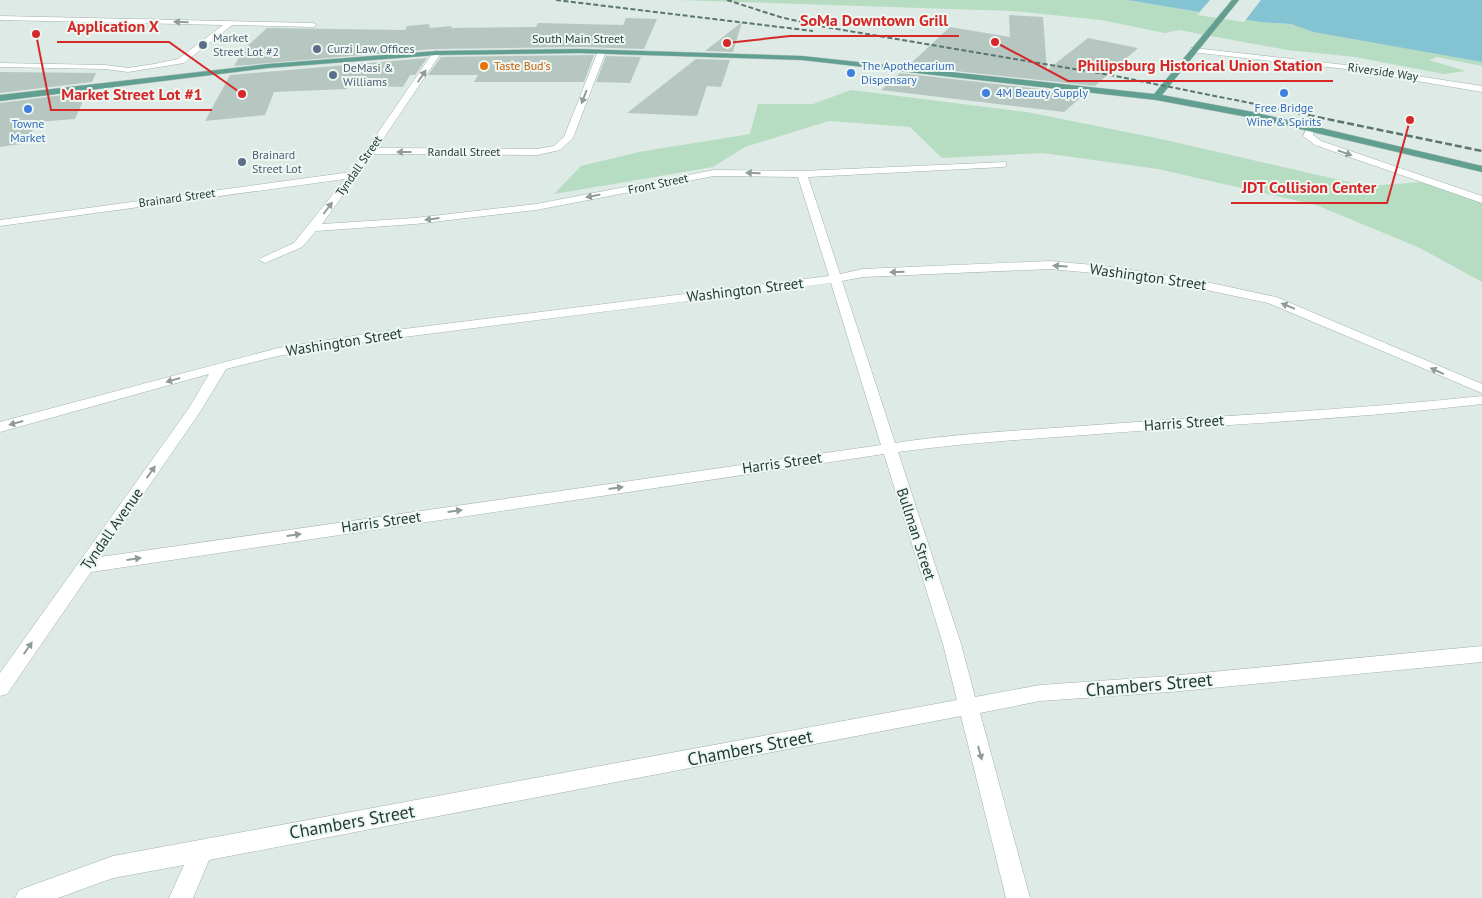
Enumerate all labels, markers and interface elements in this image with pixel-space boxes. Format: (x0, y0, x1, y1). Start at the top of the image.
callout: SoMa Downtown Grill (790, 5, 959, 36)
text: SoMa Downtown Grill (800, 10, 948, 30)
callout: Application X (57, 11, 169, 42)
text: Application X (67, 16, 159, 36)
one-way arrow (173, 18, 189, 26)
place label: Market Street Lot #2 (213, 30, 279, 59)
street label: South Main Street (532, 31, 624, 46)
marker: Market Street Lot #2 (197, 39, 209, 51)
place label: Curzi Law Offices (327, 41, 414, 56)
marker: Curzi Law Offices (311, 43, 323, 55)
callout: Philipsburg Historical Union Station (1068, 50, 1333, 81)
text: Philipsburg Historical Union Station (1078, 55, 1322, 75)
place label: Taste Bud's (494, 58, 551, 73)
place label: The Apothecarium Dispensary (861, 58, 955, 87)
street label: Riverside Way (1347, 59, 1420, 84)
place label: DeMasi & Williams (343, 60, 394, 89)
marker: Taste Bud's (478, 60, 490, 72)
marker: The Apothecarium Dispensary (845, 67, 857, 79)
marker: DeMasi & Williams (327, 69, 339, 81)
one-way arrow (417, 69, 427, 82)
callout: Market Street Lot #1 (51, 79, 212, 110)
text: Market Street Lot #1 (61, 84, 203, 104)
place label: 4M Beauty Supply (996, 85, 1089, 100)
marker: 4M Beauty Supply (980, 87, 992, 99)
marker: Free Bridge Wine & Spirits (1278, 87, 1290, 99)
one-way arrow (580, 90, 588, 105)
place label: Free Bridge Wine & Spirits (1247, 100, 1321, 129)
marker: Towne Market (22, 103, 34, 115)
place label: Towne Market (10, 116, 46, 145)
street label: Tyndall Street (332, 133, 385, 199)
street label: Randall Street (428, 144, 500, 159)
place label: Brainard Street Lot (252, 147, 302, 176)
one-way arrow (395, 148, 411, 156)
one-way arrow (1337, 149, 1352, 157)
marker: Brainard Street Lot (236, 156, 248, 168)
one-way arrow (745, 168, 761, 176)
street label: Front Street (626, 170, 689, 197)
callout: JDT Collision Center (1231, 172, 1387, 203)
text: JDT Collision Center (1241, 177, 1377, 197)
street label: Brainard Street (138, 185, 216, 210)
one-way arrow (584, 193, 600, 201)
one-way arrow (323, 202, 334, 215)
one-way arrow (424, 215, 440, 223)
street label: Washington Street (1089, 259, 1208, 294)
one-way arrow (1051, 261, 1067, 269)
one-way arrow (889, 268, 905, 276)
street label: Washington Street (685, 273, 804, 306)
one-way arrow (1280, 302, 1295, 310)
street label: Washington Street (284, 323, 403, 360)
one-way arrow (1430, 366, 1444, 374)
one-way arrow (165, 377, 180, 385)
street label: Harris Street (1143, 410, 1225, 435)
one-way arrow (8, 419, 24, 427)
street label: Harris Street (741, 448, 823, 478)
one-way arrow (146, 465, 156, 479)
one-way arrow (608, 483, 624, 491)
street label: Tyndall Avenue (76, 484, 147, 574)
street label: Bullman Street (893, 485, 940, 582)
street label: Harris Street (340, 507, 422, 537)
one-way arrow (448, 507, 464, 515)
one-way arrow (287, 531, 303, 539)
one-way arrow (126, 555, 142, 563)
one-way arrow (23, 641, 33, 655)
street label: Chambers Street (1085, 668, 1213, 701)
street label: Chambers Street (685, 724, 814, 771)
one-way arrow (977, 746, 985, 761)
street label: Chambers Street (287, 799, 416, 844)

